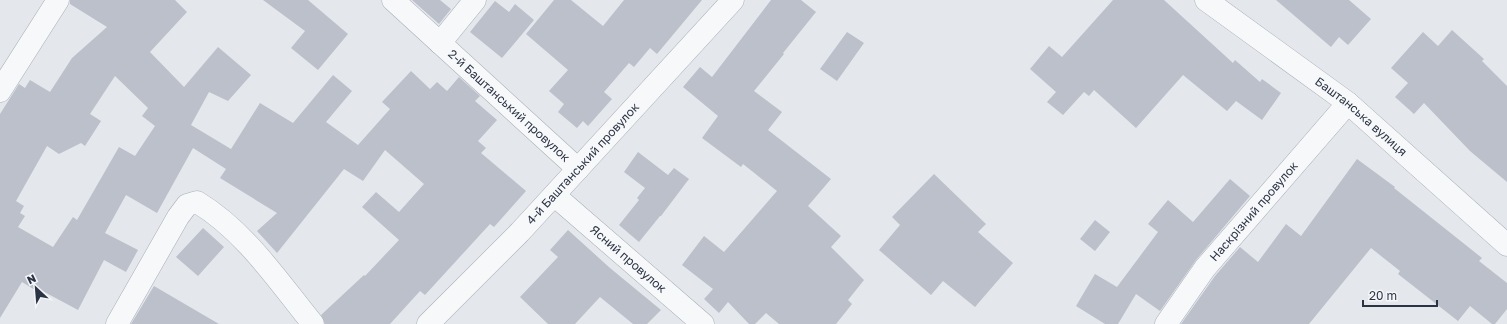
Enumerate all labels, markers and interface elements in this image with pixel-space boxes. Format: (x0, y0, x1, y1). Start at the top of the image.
street label: 2-й Баштанський провулок (445, 46, 573, 165)
street label: Баштанська вулиця (1312, 74, 1410, 159)
street label: 4-й Баштанський провулок (523, 99, 642, 227)
street label: Наскрізний провулок (1206, 158, 1301, 264)
street label: Ясний провулок (587, 222, 670, 296)
north arrow (16, 268, 56, 308)
text: N (25, 271, 38, 286)
scale bar (1363, 282, 1437, 308)
text: 20 m (1369, 288, 1397, 303)

